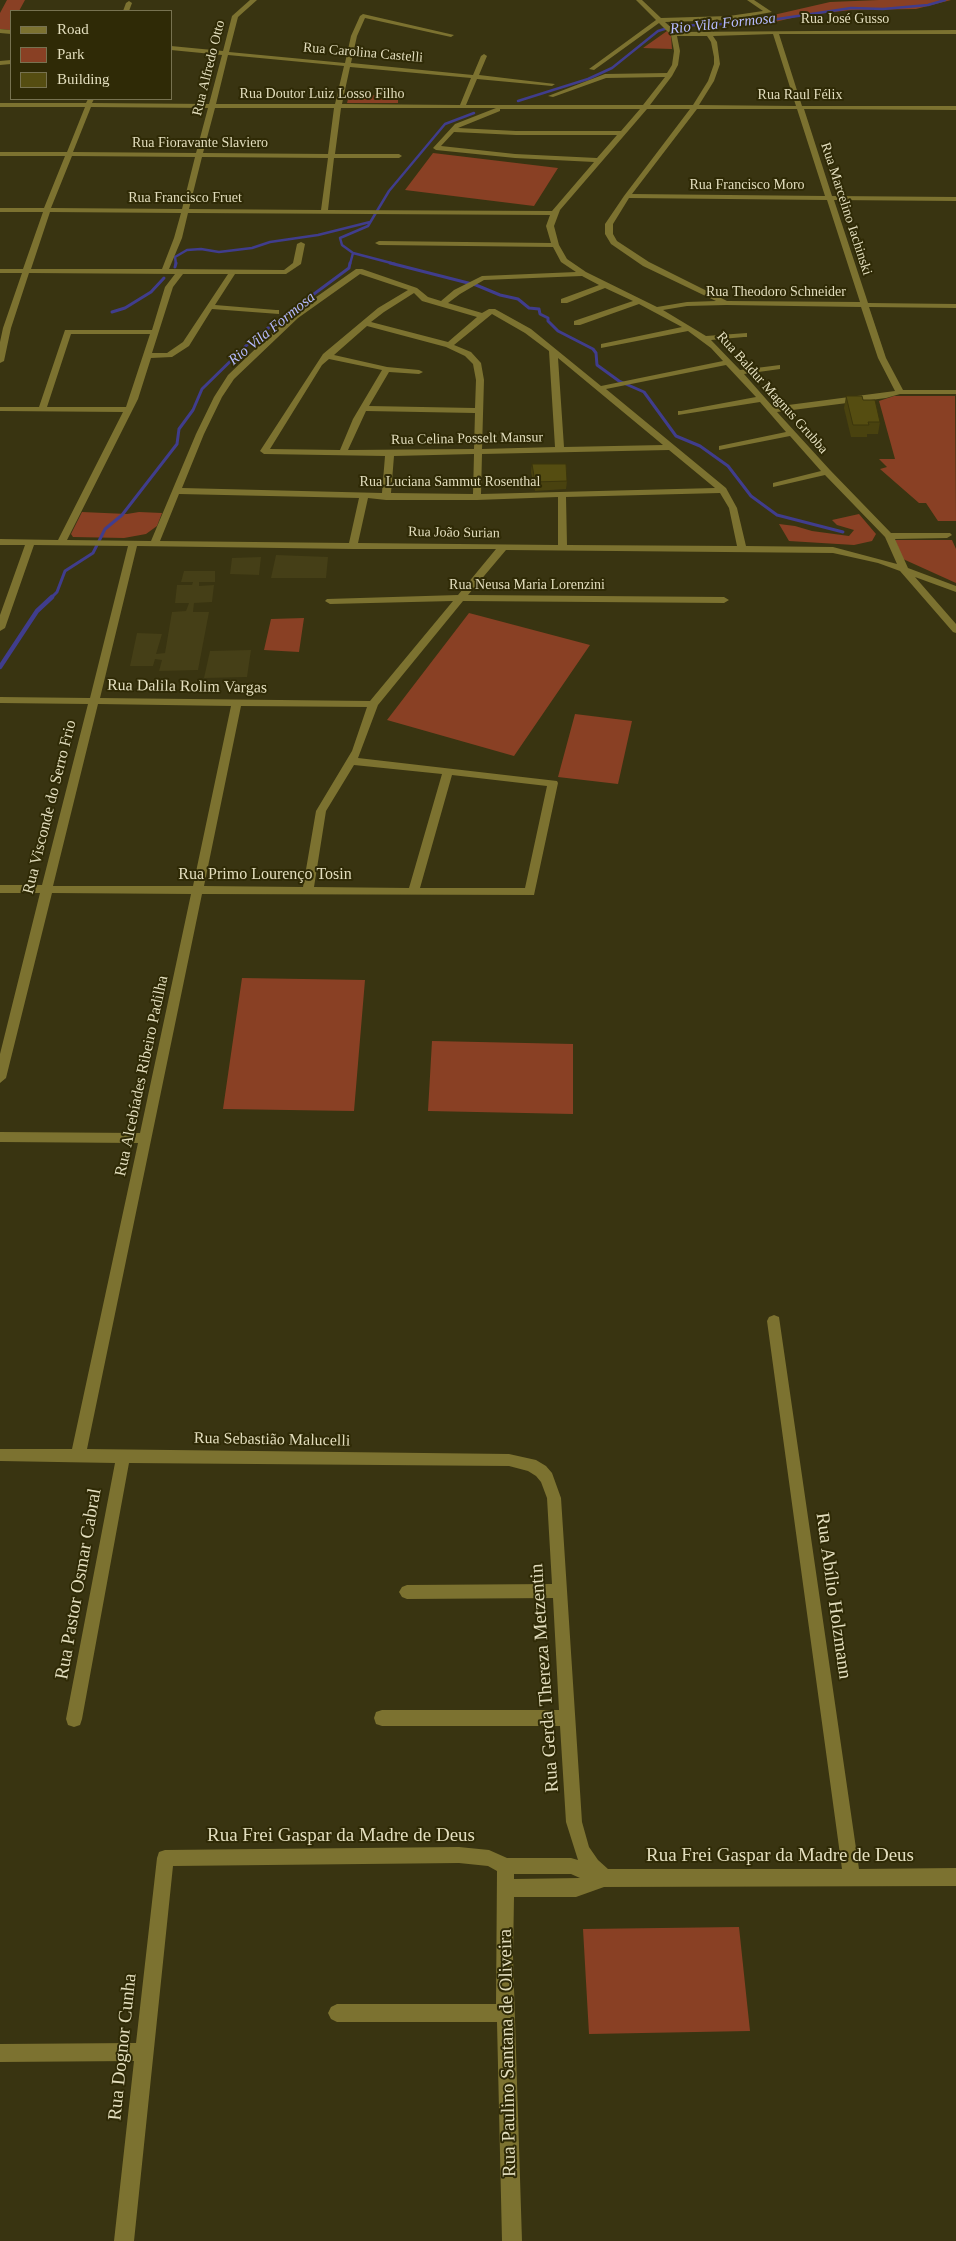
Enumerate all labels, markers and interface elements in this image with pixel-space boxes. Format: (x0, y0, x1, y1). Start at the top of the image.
water label: Rio Vila Formosa (669, 9, 777, 39)
legend (10, 10, 172, 100)
street label: Rua José Gusso (801, 11, 889, 27)
street label: Rua Alfredo Otto (189, 18, 229, 118)
text: Road (57, 21, 89, 37)
street label: Rua Carolina Castelli (302, 39, 424, 67)
text: Park (57, 46, 85, 62)
text: Building (57, 71, 110, 87)
street label: Rua Doutor Luiz Losso Filho (240, 86, 404, 102)
street label: Rua Raul Félix (758, 87, 842, 103)
street label: Rua Fioravante Slaviero (132, 135, 268, 151)
street label: Rua Marcelino Iachinski (817, 141, 875, 277)
street label: Rua Francisco Moro (689, 177, 805, 193)
street label: Rua Francisco Fruet (128, 190, 242, 206)
street label: Rua Theodoro Schneider (706, 284, 846, 300)
water label: Rio Vila Formosa (225, 289, 319, 369)
street label: Rua Baldur Magnus Grubba (713, 329, 831, 457)
street label: Rua Celina Posselt Mansur (391, 429, 543, 449)
street label: Rua Luciana Sammut Rosenthal (360, 474, 540, 490)
street label: Rua João Surian (408, 524, 500, 542)
street label: Rua Neusa Maria Lorenzini (449, 577, 605, 593)
street label: Rua Dalila Rolim Vargas (107, 676, 267, 698)
street label: Rua Visconde do Serro Frio (19, 718, 81, 896)
street label: Rua Primo Lourenço Tosin (178, 865, 352, 885)
street label: Rua Alcebíades Ribeiro Padilha (111, 974, 173, 1178)
street label: Rua Sebastião Malucelli (194, 1429, 350, 1451)
street label: Rua Pastor Osmar Cabral (51, 1487, 107, 1681)
street label: Rua Abílio Holzmann (810, 1511, 856, 1681)
street label: Rua Gerda Thereza Metzentin (526, 1563, 564, 1793)
street label: Rua Frei Gaspar da Madre de Deus (207, 1825, 475, 1847)
street label: Rua Frei Gaspar da Madre de Deus (646, 1845, 914, 1867)
street label: Rua Paulino Santana de Oliveira (494, 1929, 522, 2177)
street label: Rua Dognor Cunha (104, 1972, 142, 2122)

